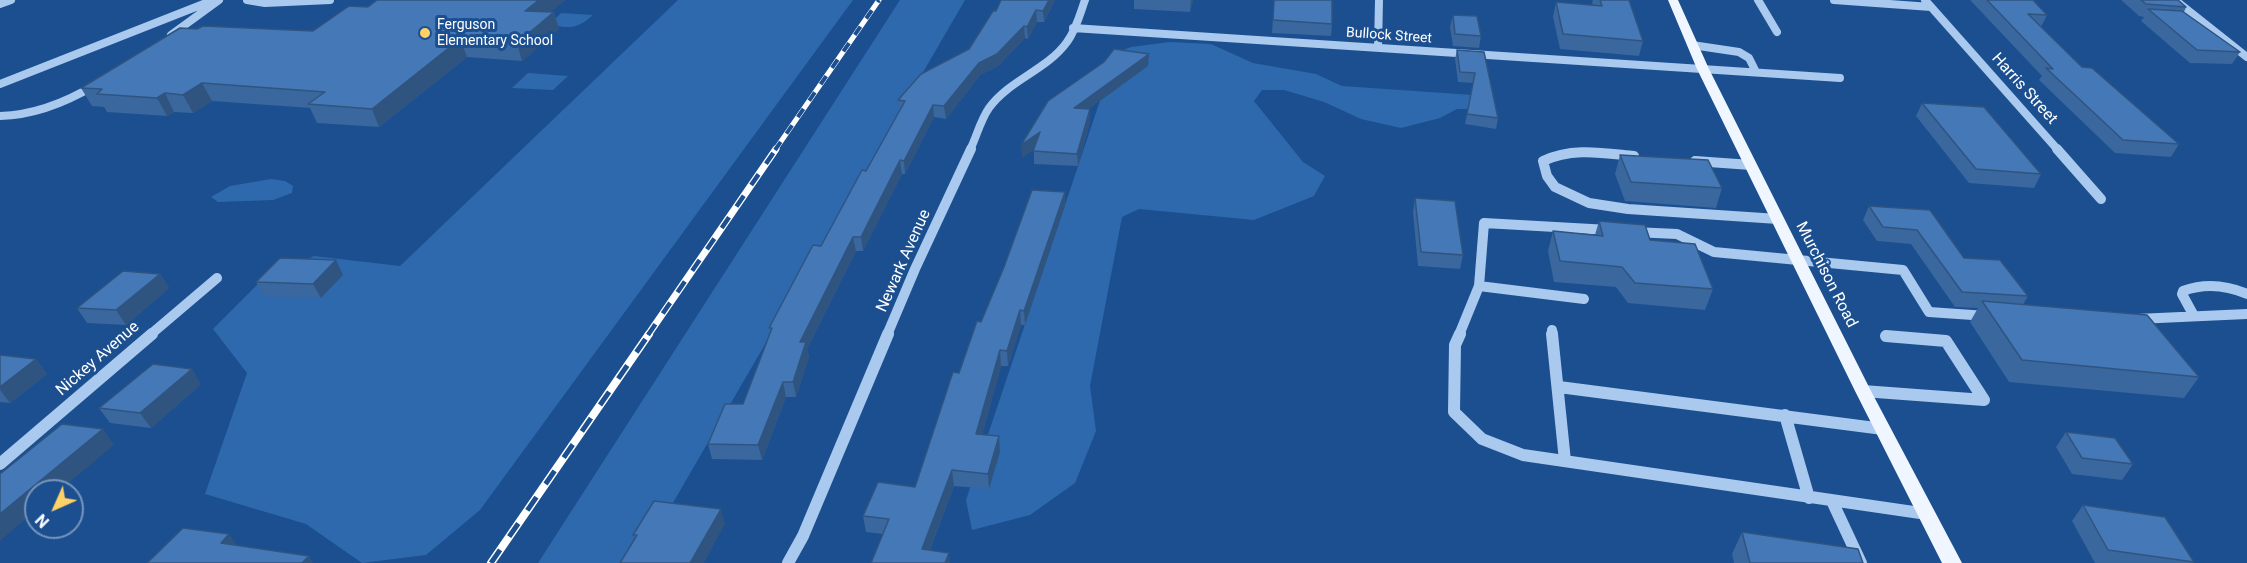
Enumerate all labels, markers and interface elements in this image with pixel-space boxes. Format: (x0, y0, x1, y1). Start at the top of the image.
place label: Ferguson Elementary School (437, 17, 553, 50)
street label: Bullock Street (1345, 25, 1433, 47)
marker: Ferguson Elementary School (418, 26, 432, 40)
street label: Harris Street (1987, 49, 2061, 129)
street label: Newark Avenue (873, 207, 935, 315)
street label: Murchison Road (1791, 219, 1861, 331)
street label: Nickey Avenue (53, 318, 143, 400)
north arrow (24, 479, 84, 539)
text: N (32, 510, 53, 531)

